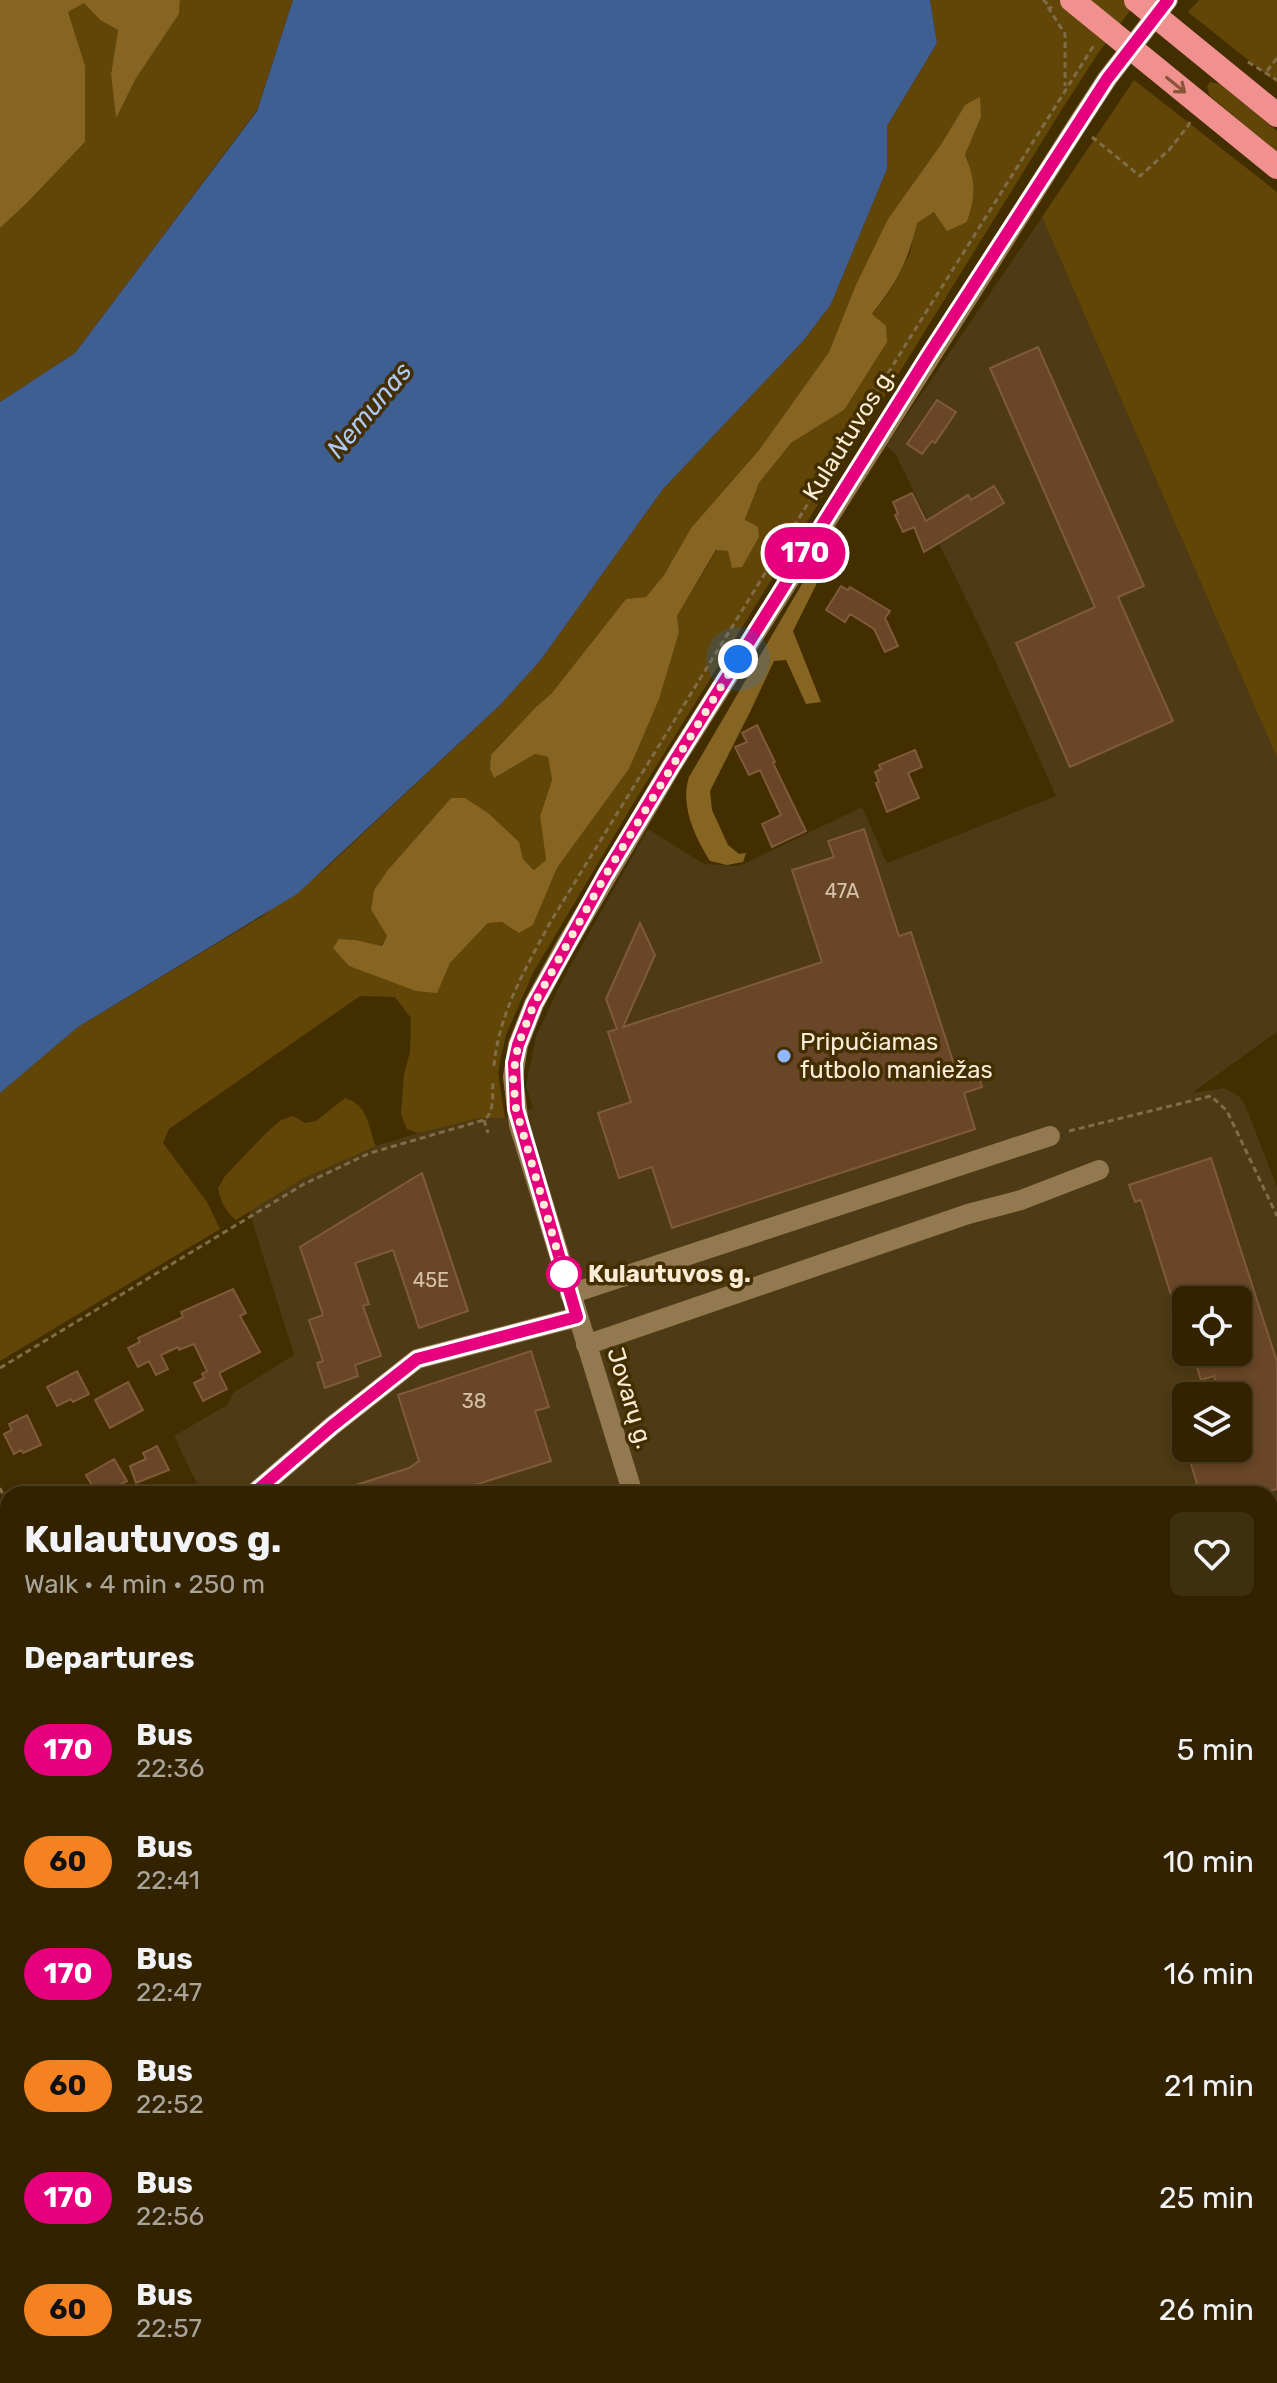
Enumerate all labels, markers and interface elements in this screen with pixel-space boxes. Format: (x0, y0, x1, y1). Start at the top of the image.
one-way arrow (1165, 75, 1186, 93)
water label: Nemunas (320, 356, 418, 465)
street label: Kulautuvos g. (797, 363, 901, 505)
line badge: 170 (759, 527, 851, 579)
text: 170 (780, 536, 830, 569)
your location (718, 639, 758, 679)
house number: 47A (825, 879, 859, 903)
place label: Pripučiamas futbolo maniežas (800, 1028, 993, 1084)
marker: Pripučiamas futbolo maniežas (775, 1047, 793, 1065)
marker: Kulautuvos g. (547, 1257, 581, 1291)
place label: Kulautuvos g. (588, 1260, 751, 1288)
house number: 45E (413, 1268, 449, 1292)
map controls (1172, 1286, 1252, 1462)
button: locate (1172, 1286, 1252, 1366)
street label: Jovarų g. (601, 1344, 659, 1452)
button: layers (1172, 1382, 1252, 1462)
house number: 38 (462, 1389, 486, 1413)
button: heart (1170, 1512, 1254, 1596)
text: Kulautuvos g. (24, 1516, 282, 1562)
text: Walk · 4 min · 250 m (24, 1569, 265, 1600)
text: Departures (24, 1640, 195, 1676)
text: Bus (136, 1717, 193, 1753)
text: 5 min (1177, 1732, 1254, 1768)
text: 170 (43, 1733, 93, 1766)
text: 22:36 (136, 1753, 204, 1784)
text: Bus (136, 1829, 193, 1865)
text: 10 min (1163, 1844, 1254, 1880)
text: 60 (49, 1845, 87, 1878)
text: 22:41 (136, 1865, 200, 1896)
text: Bus (136, 1941, 193, 1977)
text: 16 min (1164, 1956, 1254, 1992)
text: 170 (43, 1957, 93, 1990)
text: 22:47 (136, 1977, 202, 2008)
text: Bus (136, 2053, 193, 2089)
text: 21 min (1164, 2068, 1254, 2104)
text: 60 (49, 2069, 87, 2102)
text: 22:52 (136, 2089, 204, 2120)
text: Bus (136, 2165, 193, 2201)
text: 25 min (1159, 2180, 1254, 2216)
text: 170 (43, 2181, 93, 2214)
text: 22:56 (136, 2201, 204, 2232)
text: Bus (136, 2277, 193, 2313)
text: 26 min (1159, 2292, 1254, 2328)
text: 60 (49, 2293, 87, 2326)
text: 22:57 (136, 2313, 202, 2344)

